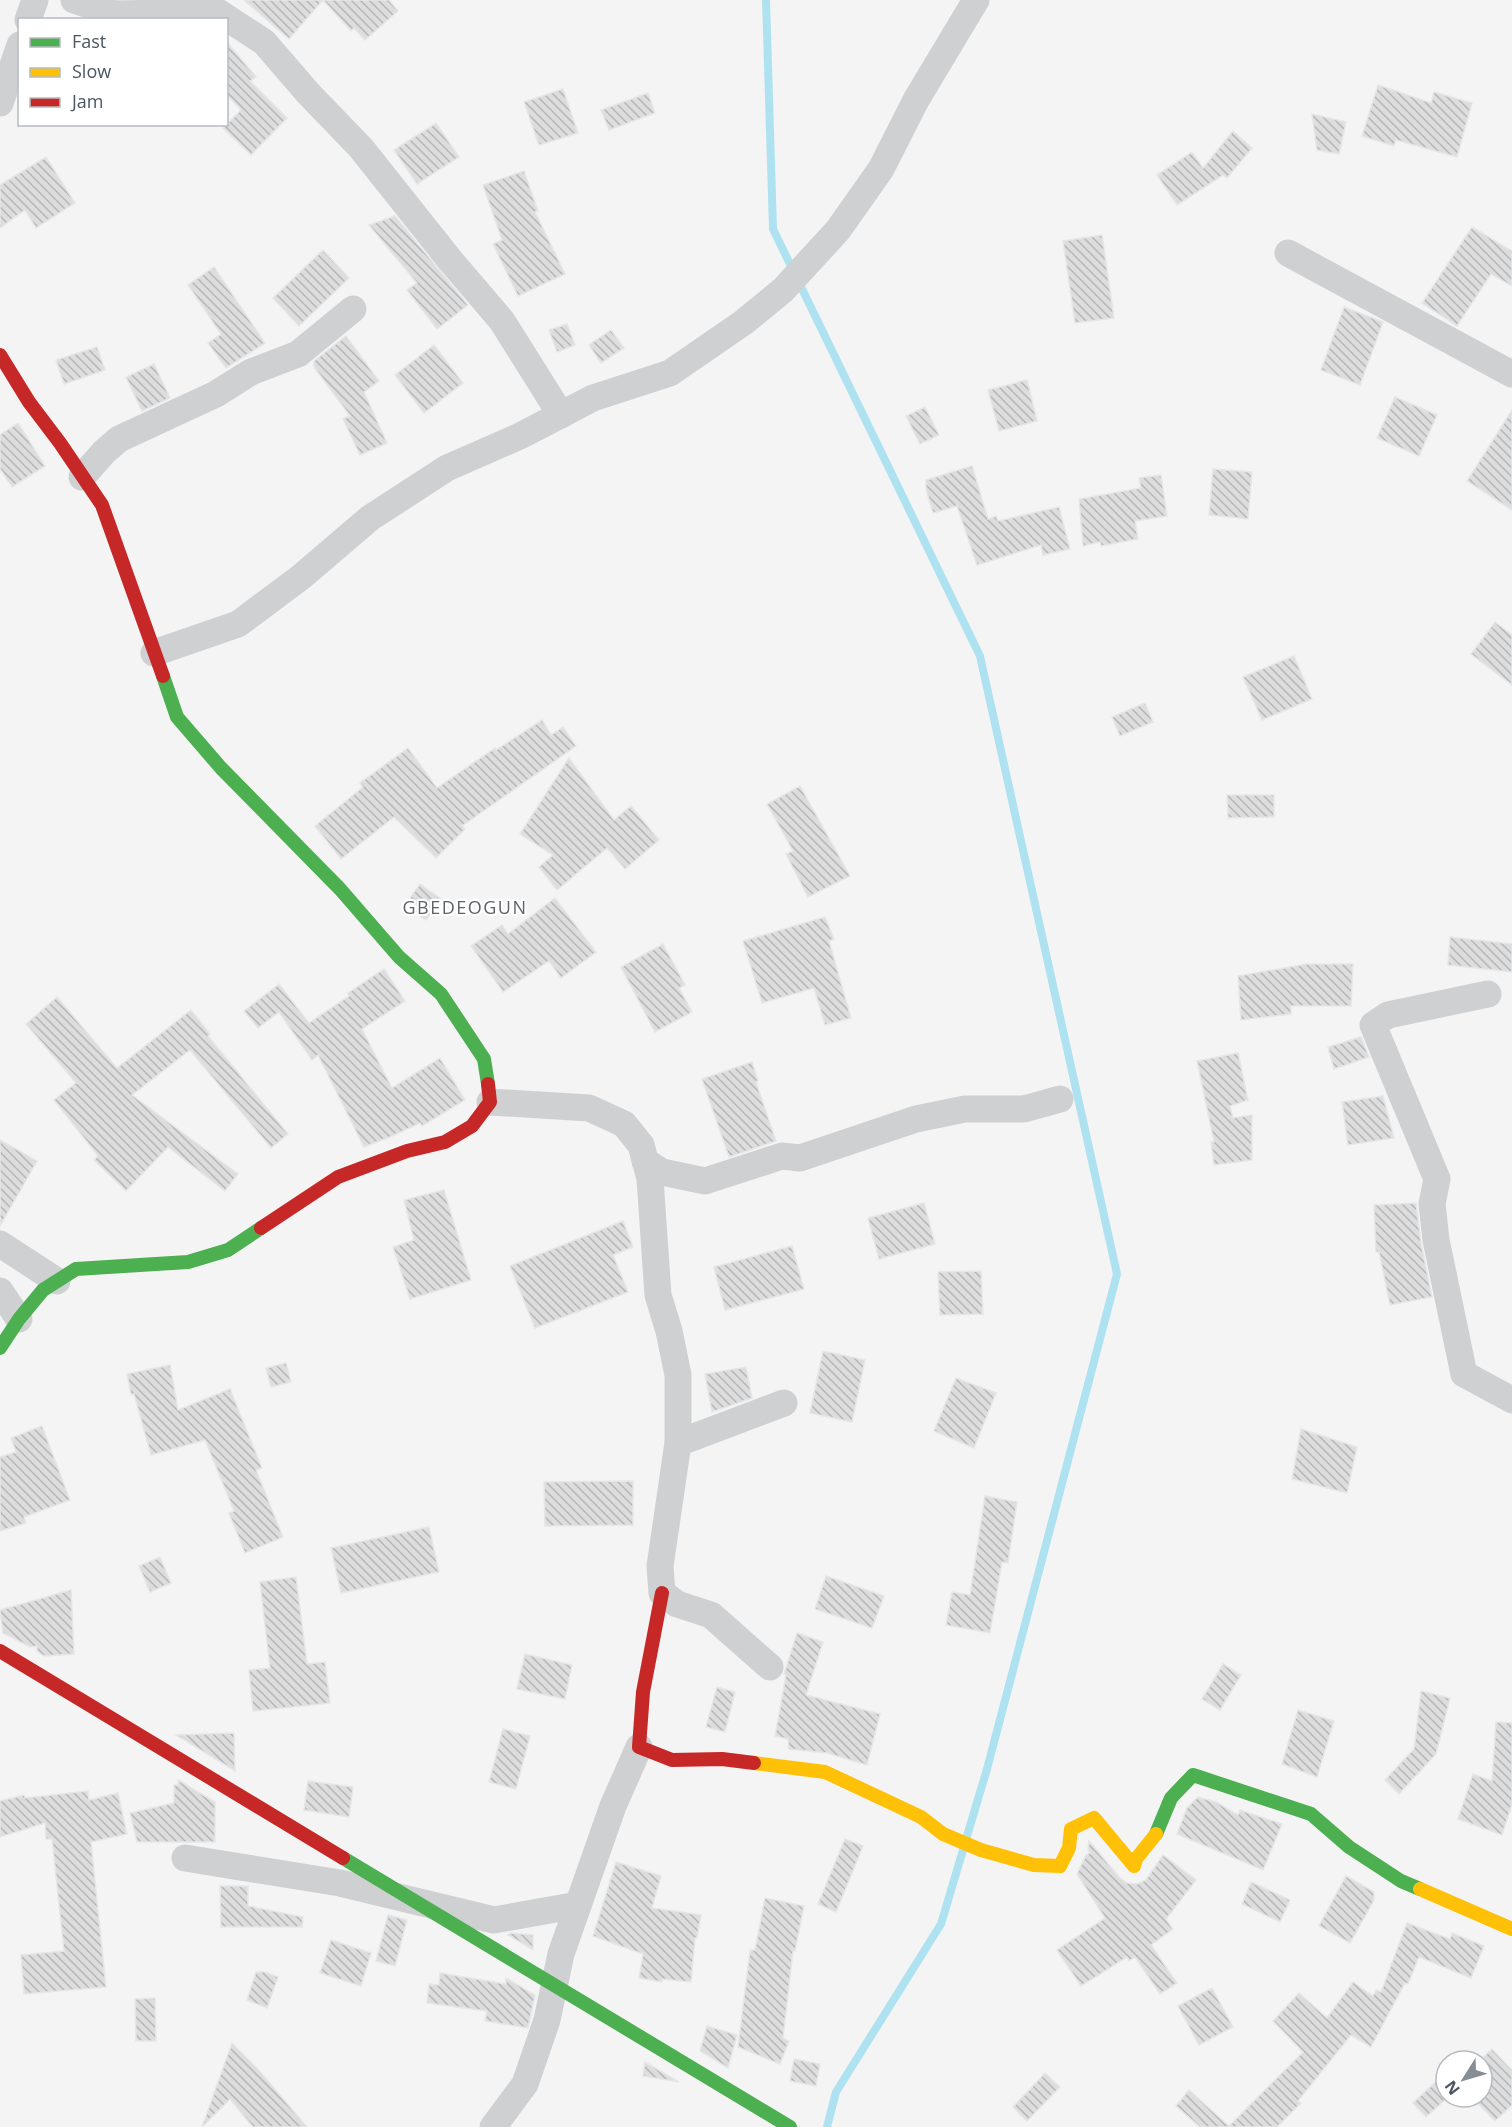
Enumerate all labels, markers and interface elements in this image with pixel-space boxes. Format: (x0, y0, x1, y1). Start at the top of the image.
legend (18, 18, 228, 126)
text: Fast (72, 29, 106, 53)
text: Slow (72, 59, 111, 83)
text: Jam (70, 89, 104, 113)
district label: GBEDEOGUN (402, 895, 528, 919)
north arrow (1434, 2049, 1494, 2109)
text: N (1439, 2076, 1465, 2100)

